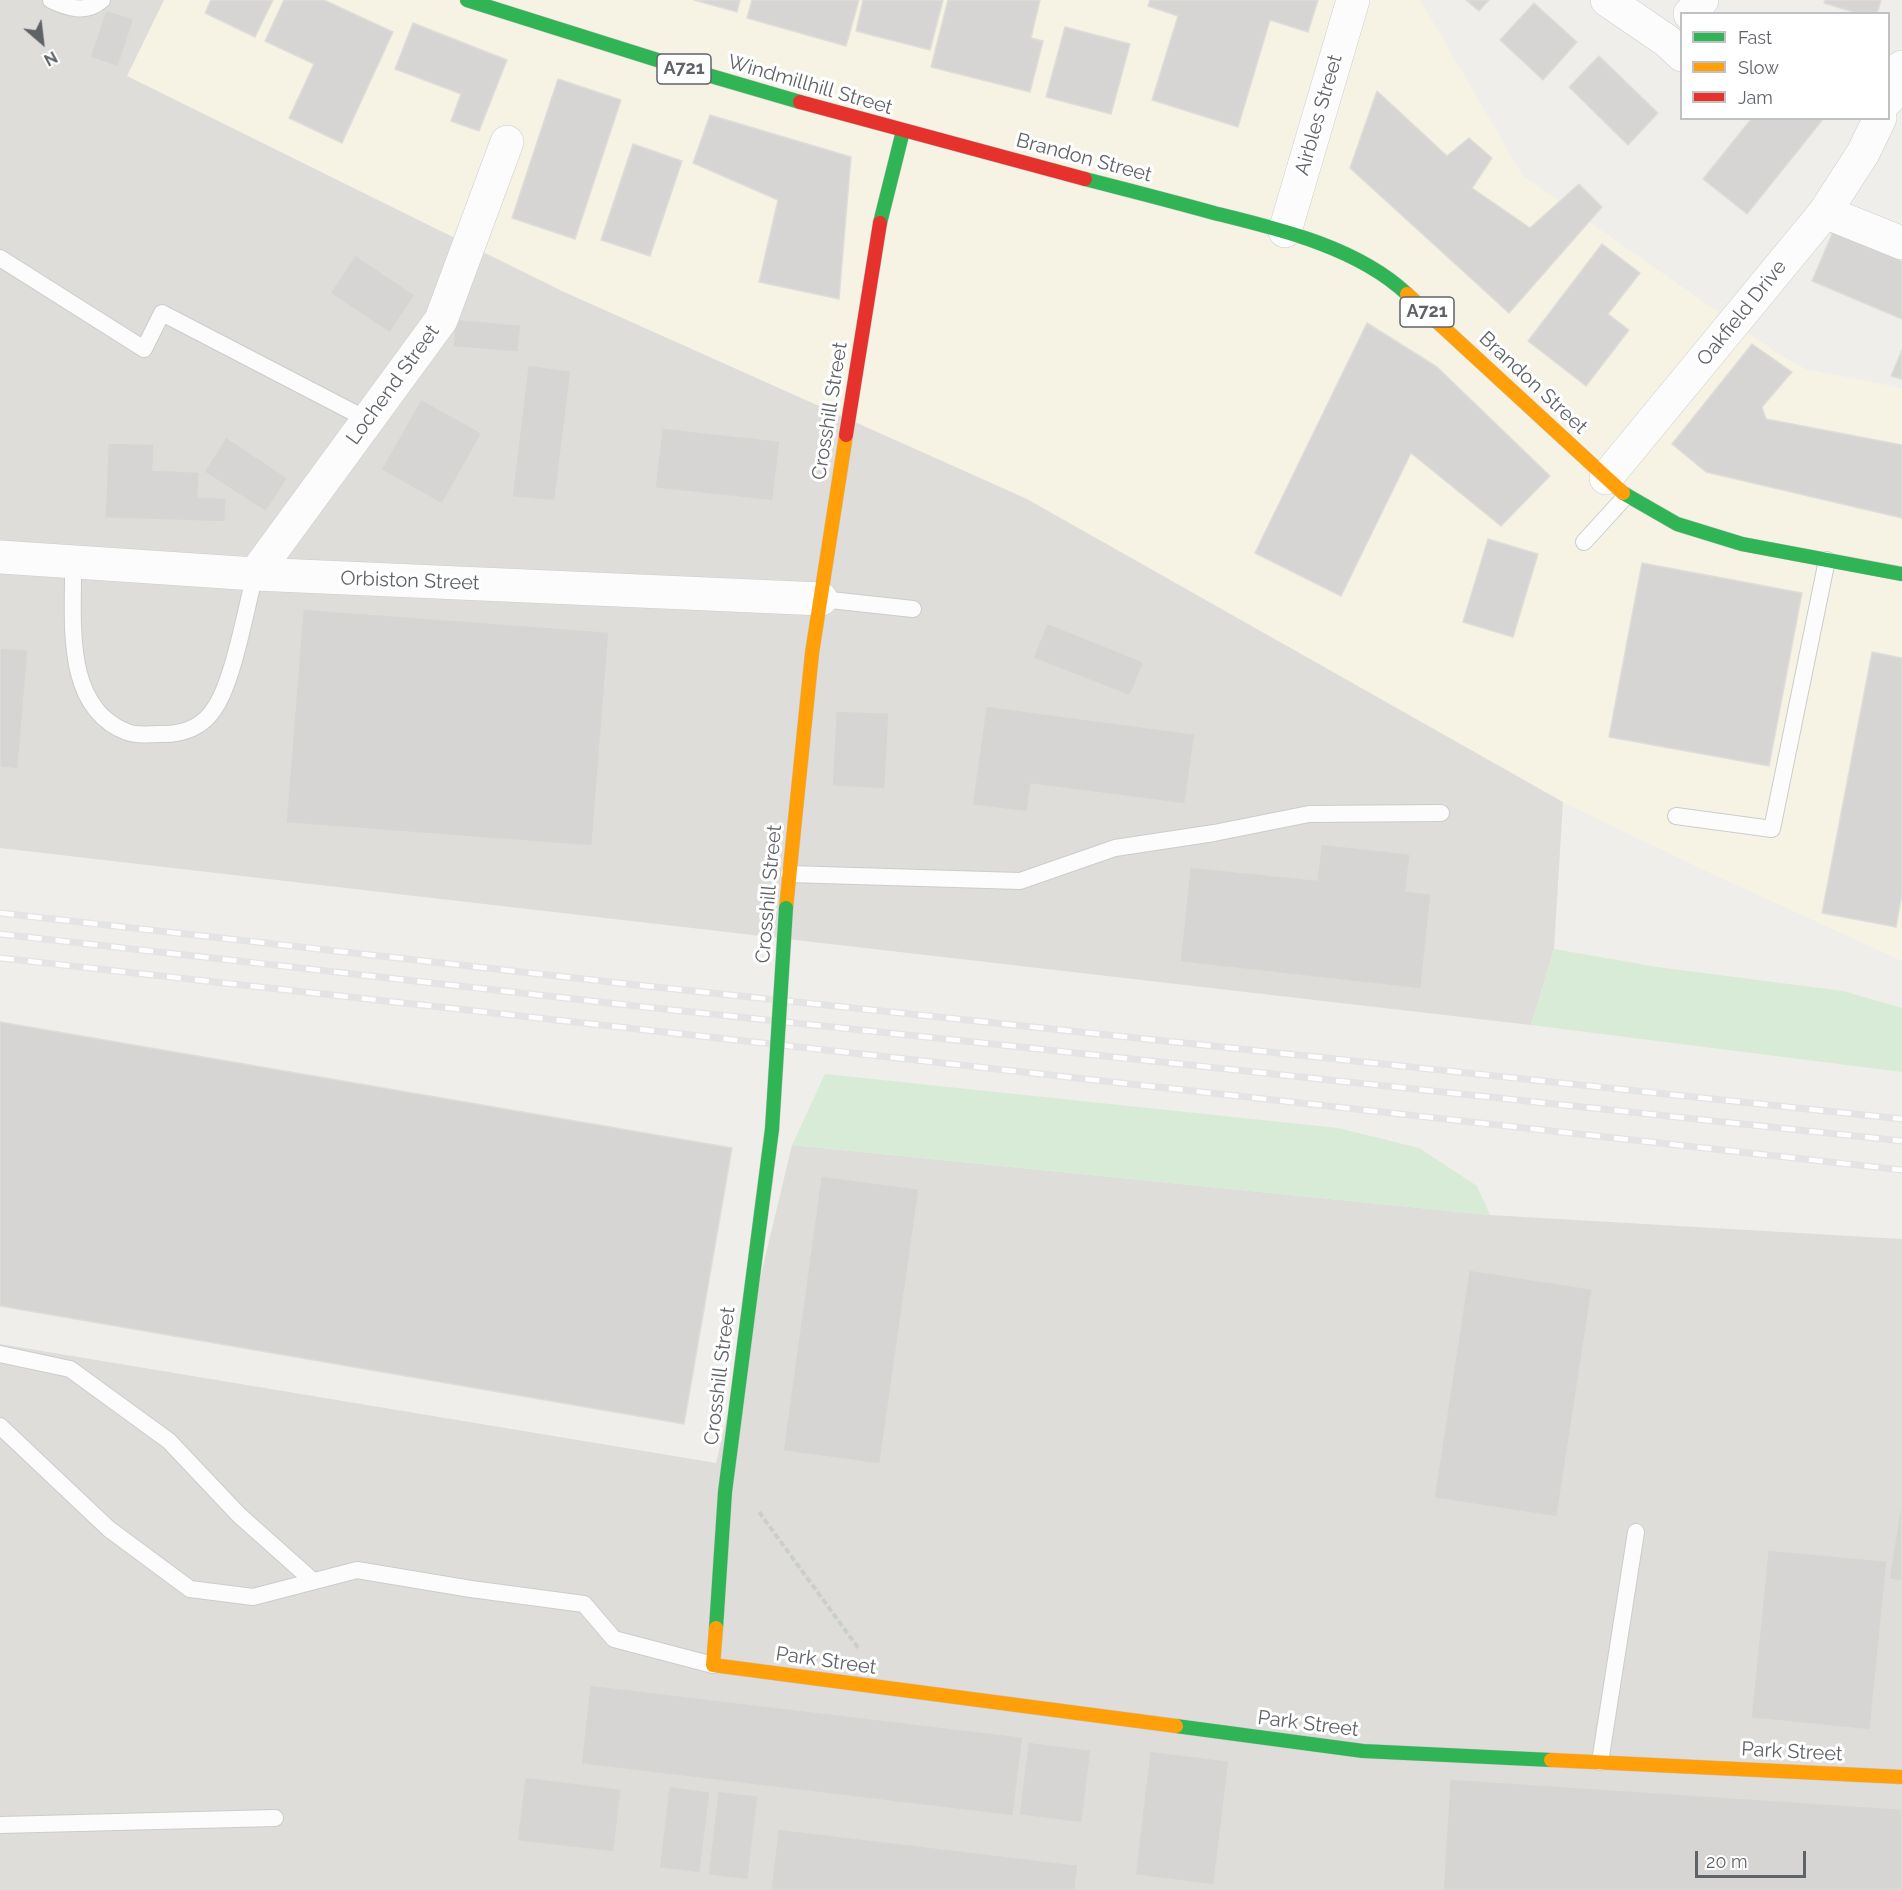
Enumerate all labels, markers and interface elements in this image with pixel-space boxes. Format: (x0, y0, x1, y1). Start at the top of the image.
north arrow (12, 12, 72, 72)
legend (1680, 12, 1890, 120)
text: Fast (1738, 27, 1772, 48)
text: N (41, 47, 61, 70)
street label: Windmillhill Street (725, 50, 895, 120)
street label: Airbles Street (1290, 52, 1348, 178)
road number: A721 (657, 54, 711, 84)
text: Slow (1738, 57, 1779, 78)
text: Jam (1738, 87, 1773, 108)
street label: Brandon Street (1014, 128, 1154, 188)
street label: Oakfield Drive (1692, 255, 1792, 371)
road number: A721 (1400, 297, 1454, 327)
street label: Lochend Street (341, 320, 445, 450)
street label: Brandon Street (1474, 327, 1592, 439)
street label: Crosshill Street (807, 340, 853, 482)
street label: Orbiston Street (340, 567, 480, 595)
street label: Crosshill Street (751, 824, 787, 964)
street label: Crosshill Street (700, 1306, 740, 1446)
street label: Park Street (774, 1642, 878, 1680)
street label: Park Street (1256, 1706, 1360, 1742)
street label: Park Street (1741, 1737, 1843, 1767)
scale bar (1698, 1839, 1809, 1877)
text: 20 m (1706, 1851, 1748, 1872)

